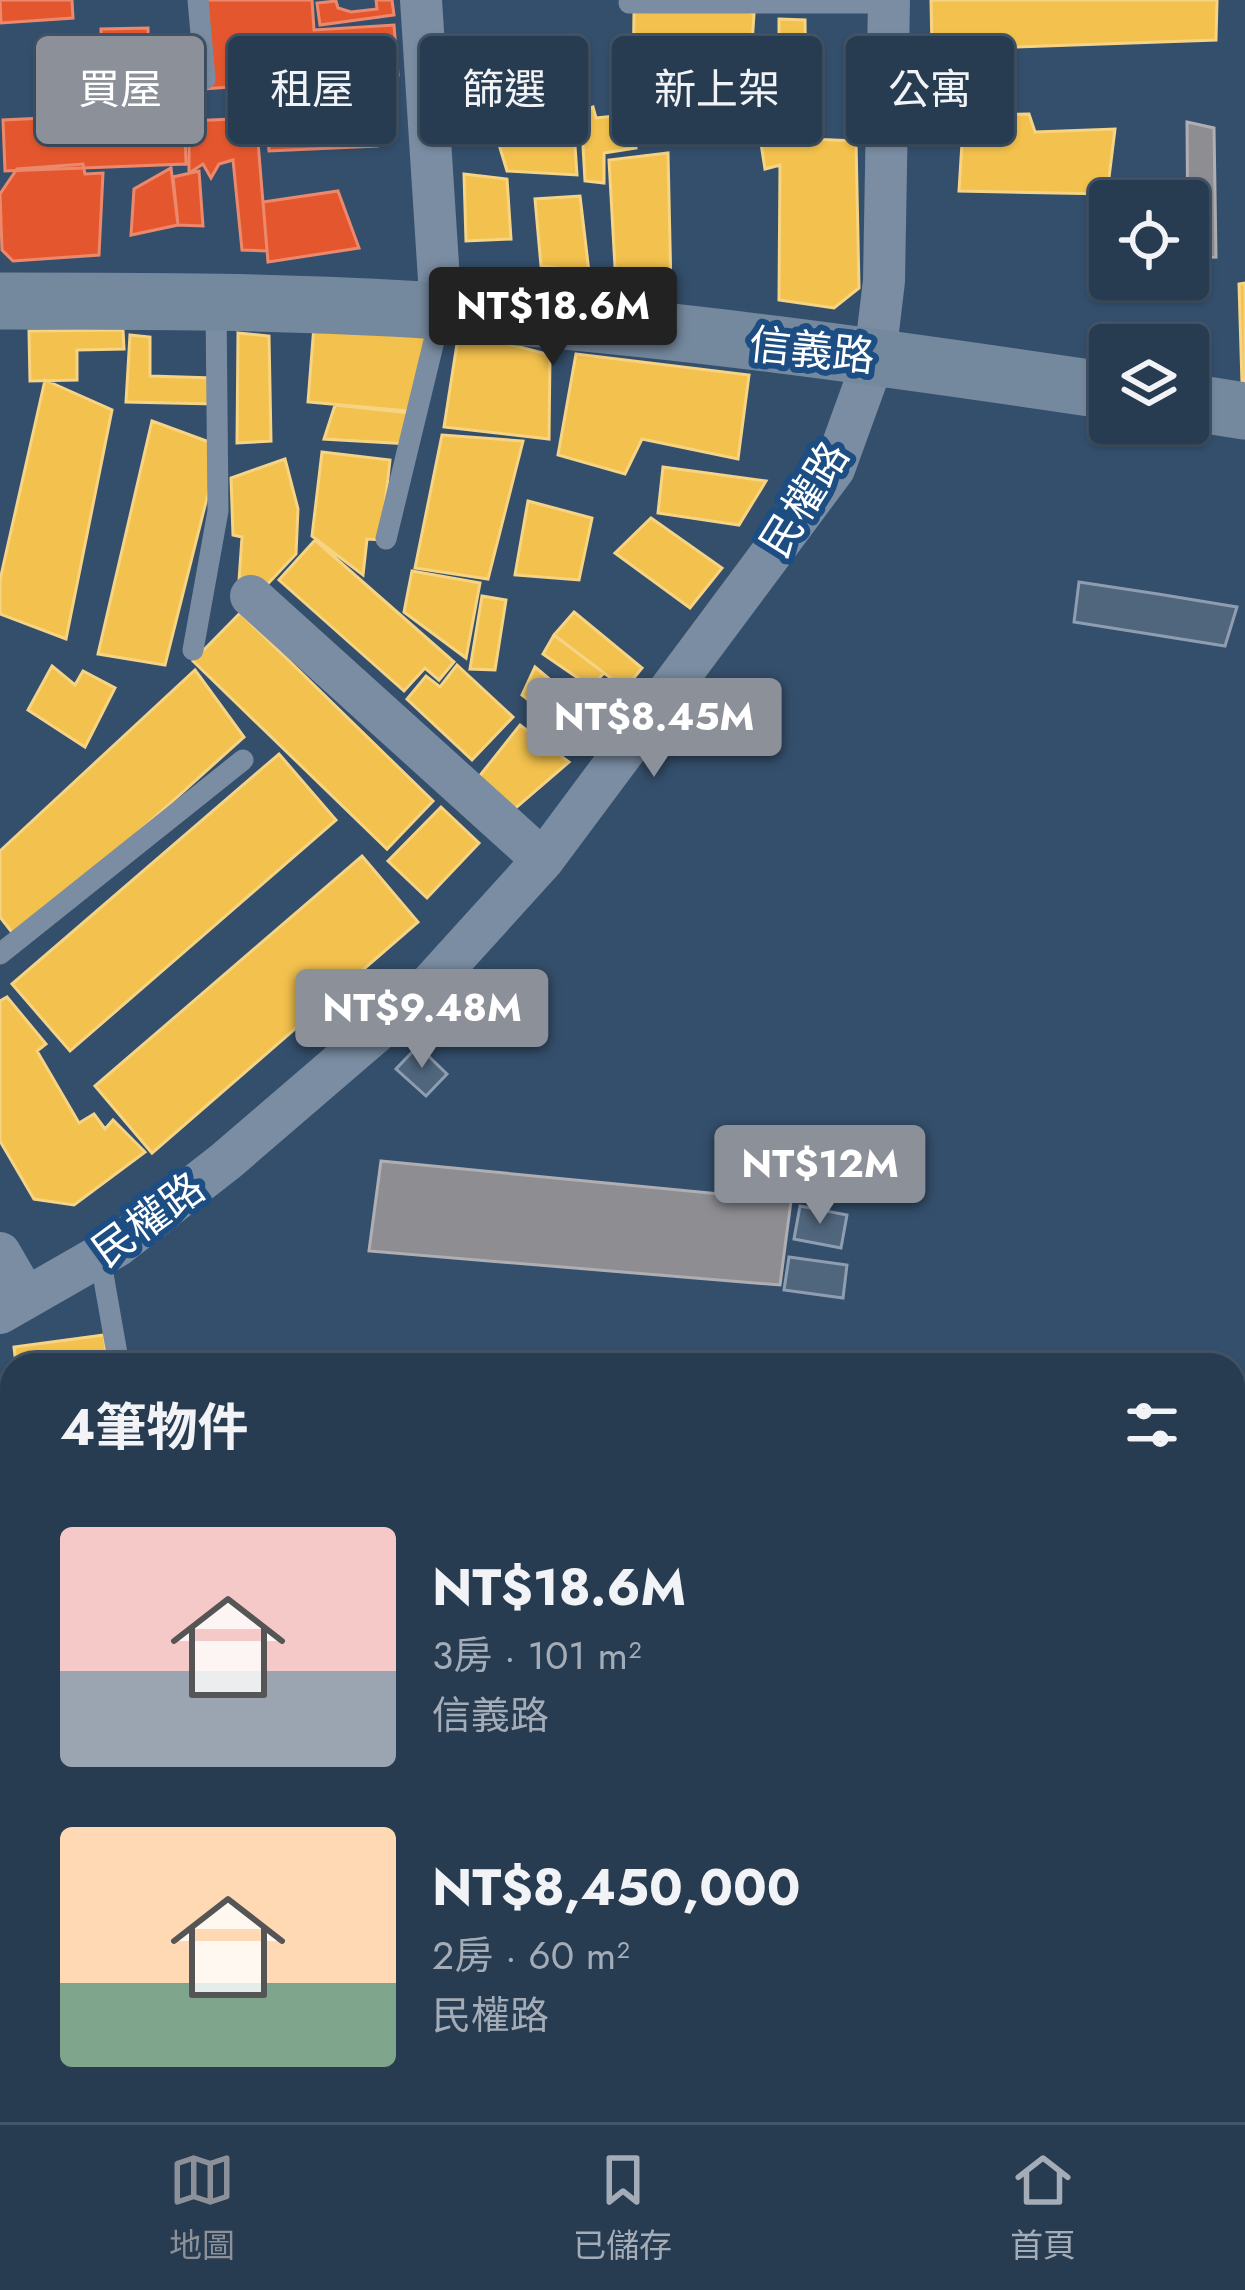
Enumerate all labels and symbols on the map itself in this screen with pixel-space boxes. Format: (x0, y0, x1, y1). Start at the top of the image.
pin: NT$18.6M (429, 267, 677, 369)
street label: 信義路 (746, 314, 878, 387)
street label: 民權路 (745, 430, 864, 569)
pin: NT$8.45M (530, 678, 778, 780)
pin: NT$9.48M (298, 969, 546, 1071)
pin: NT$12M (722, 1125, 918, 1227)
street label: 民權路 (79, 1158, 217, 1281)

